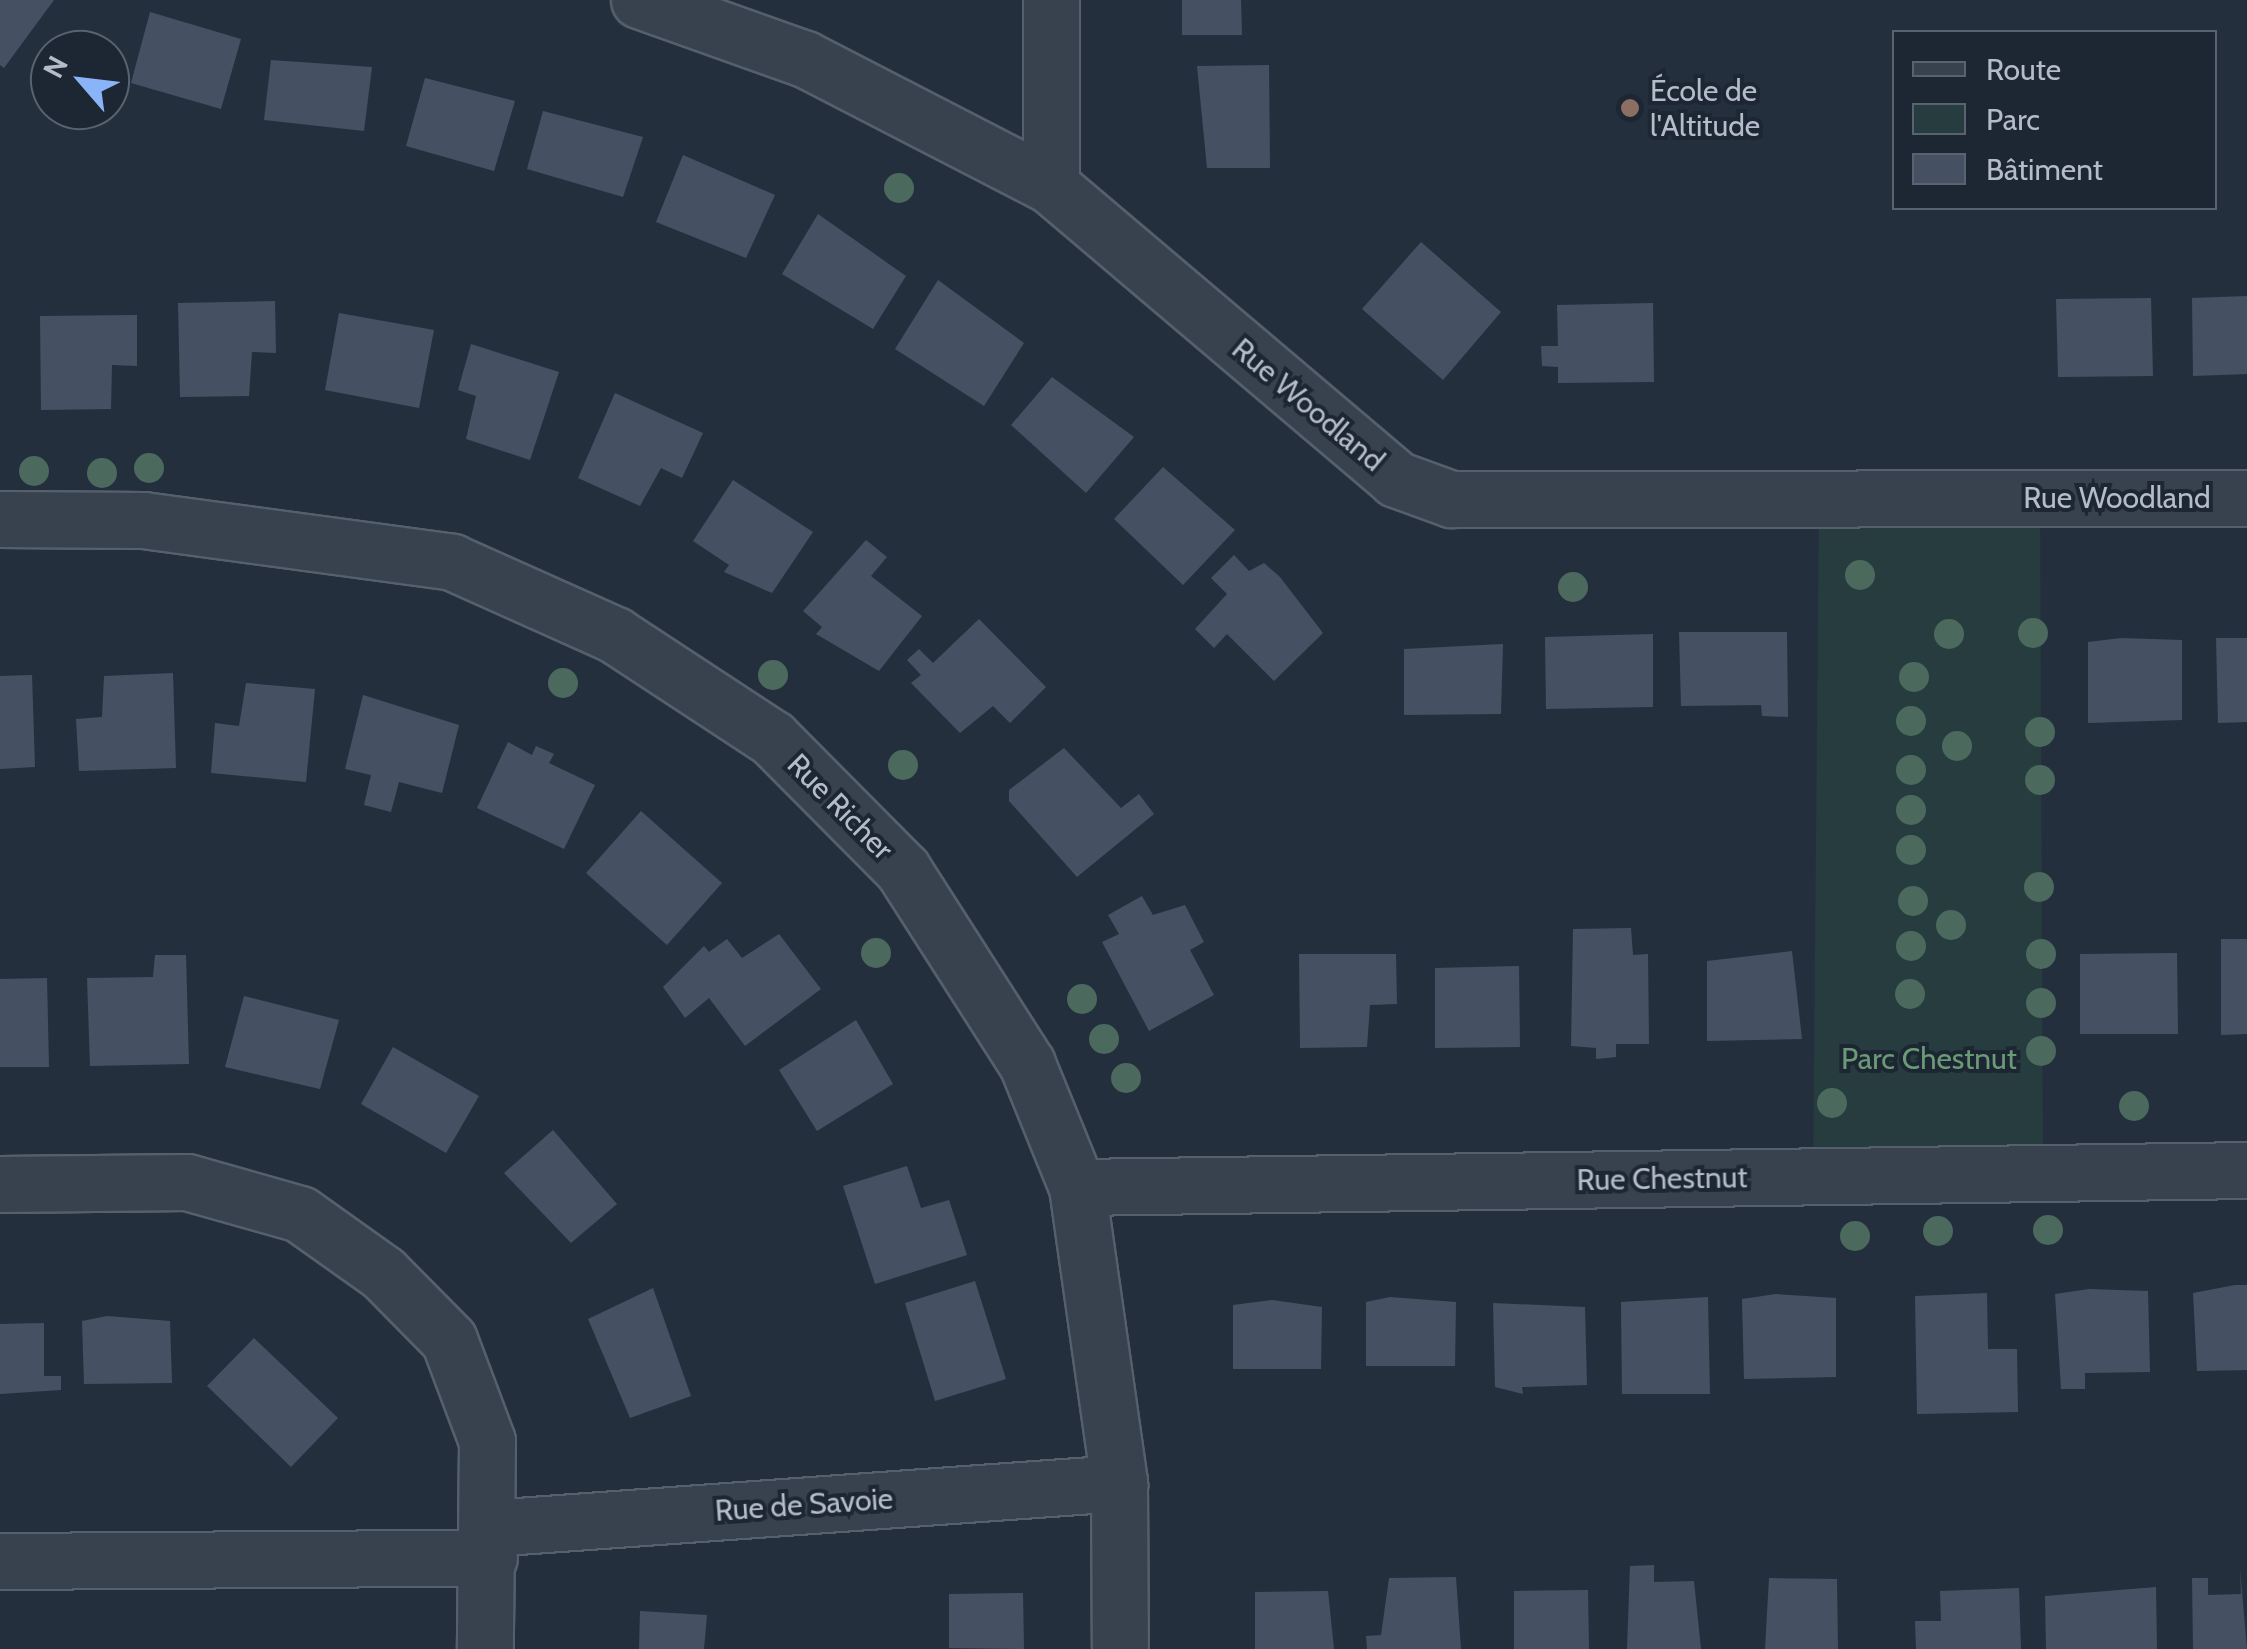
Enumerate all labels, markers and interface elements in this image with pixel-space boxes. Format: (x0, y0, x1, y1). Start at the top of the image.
north arrow (30, 30, 130, 130)
legend (1892, 30, 2217, 210)
text: N (36, 50, 75, 84)
text: Route (1986, 51, 2061, 88)
place label: École de l'Altitude (1650, 73, 1760, 144)
marker: École de l'Altitude (1619, 97, 1641, 119)
text: Parc (1986, 101, 2040, 138)
text: Bâtiment (1986, 151, 2103, 188)
street label: Rue Woodland (1225, 331, 1391, 479)
street label: Rue Woodland (2023, 480, 2211, 516)
street label: Rue Richer (780, 747, 900, 867)
park label: Parc Chestnut (1841, 1041, 2017, 1077)
street label: Rue Chestnut (1576, 1160, 1748, 1198)
street label: Rue de Savoie (714, 1481, 894, 1529)

